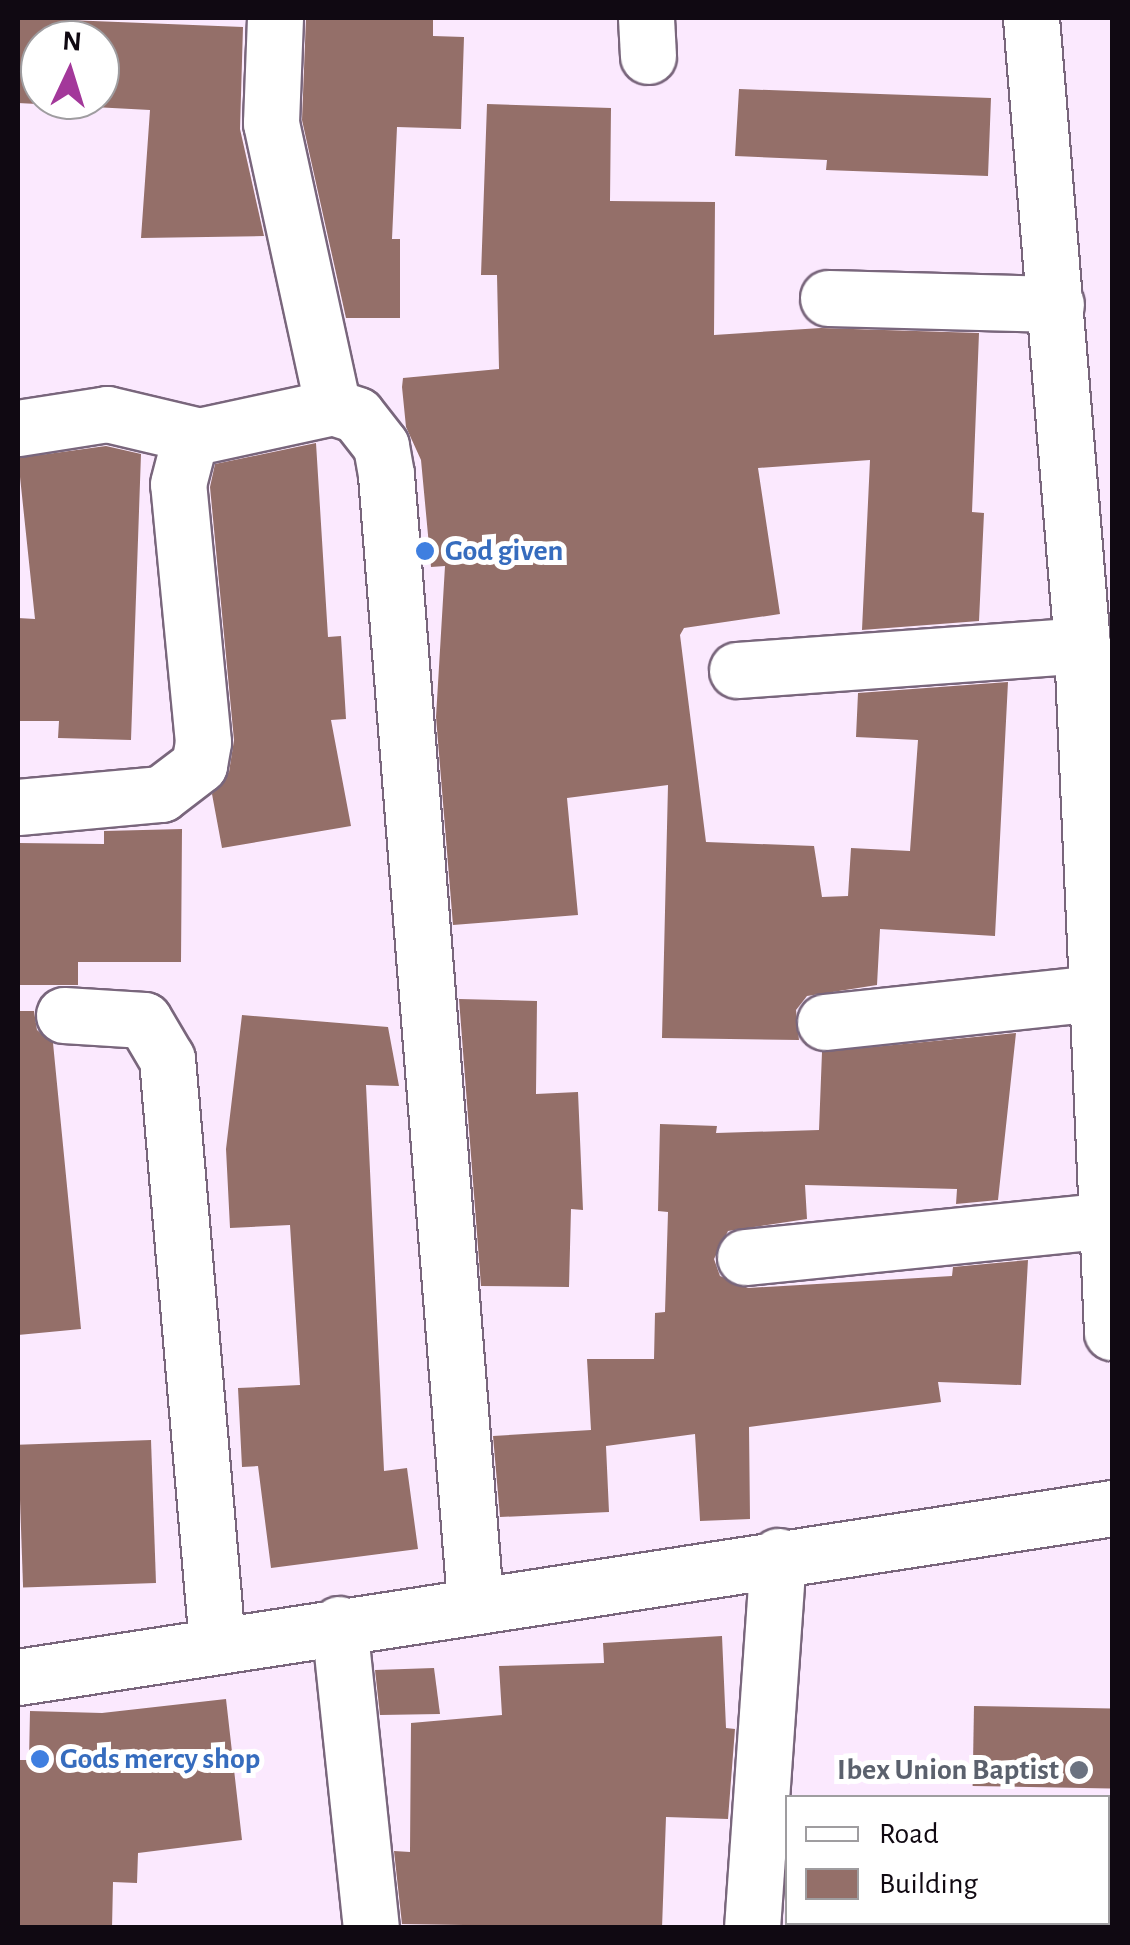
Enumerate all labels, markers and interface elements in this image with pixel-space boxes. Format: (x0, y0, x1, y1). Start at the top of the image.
north arrow (20, 20, 120, 120)
text: N (61, 27, 83, 57)
place label: God given (445, 533, 563, 569)
marker: God given (414, 540, 436, 562)
place label: Gods mercy shop (60, 1741, 260, 1777)
marker: Gods mercy shop (29, 1748, 51, 1770)
place label: Ibex Union Baptist (837, 1752, 1059, 1788)
marker: Ibex Union Baptist (1068, 1759, 1090, 1781)
legend (785, 1795, 1110, 1925)
text: Road (879, 1819, 939, 1849)
text: Building (879, 1869, 978, 1899)

